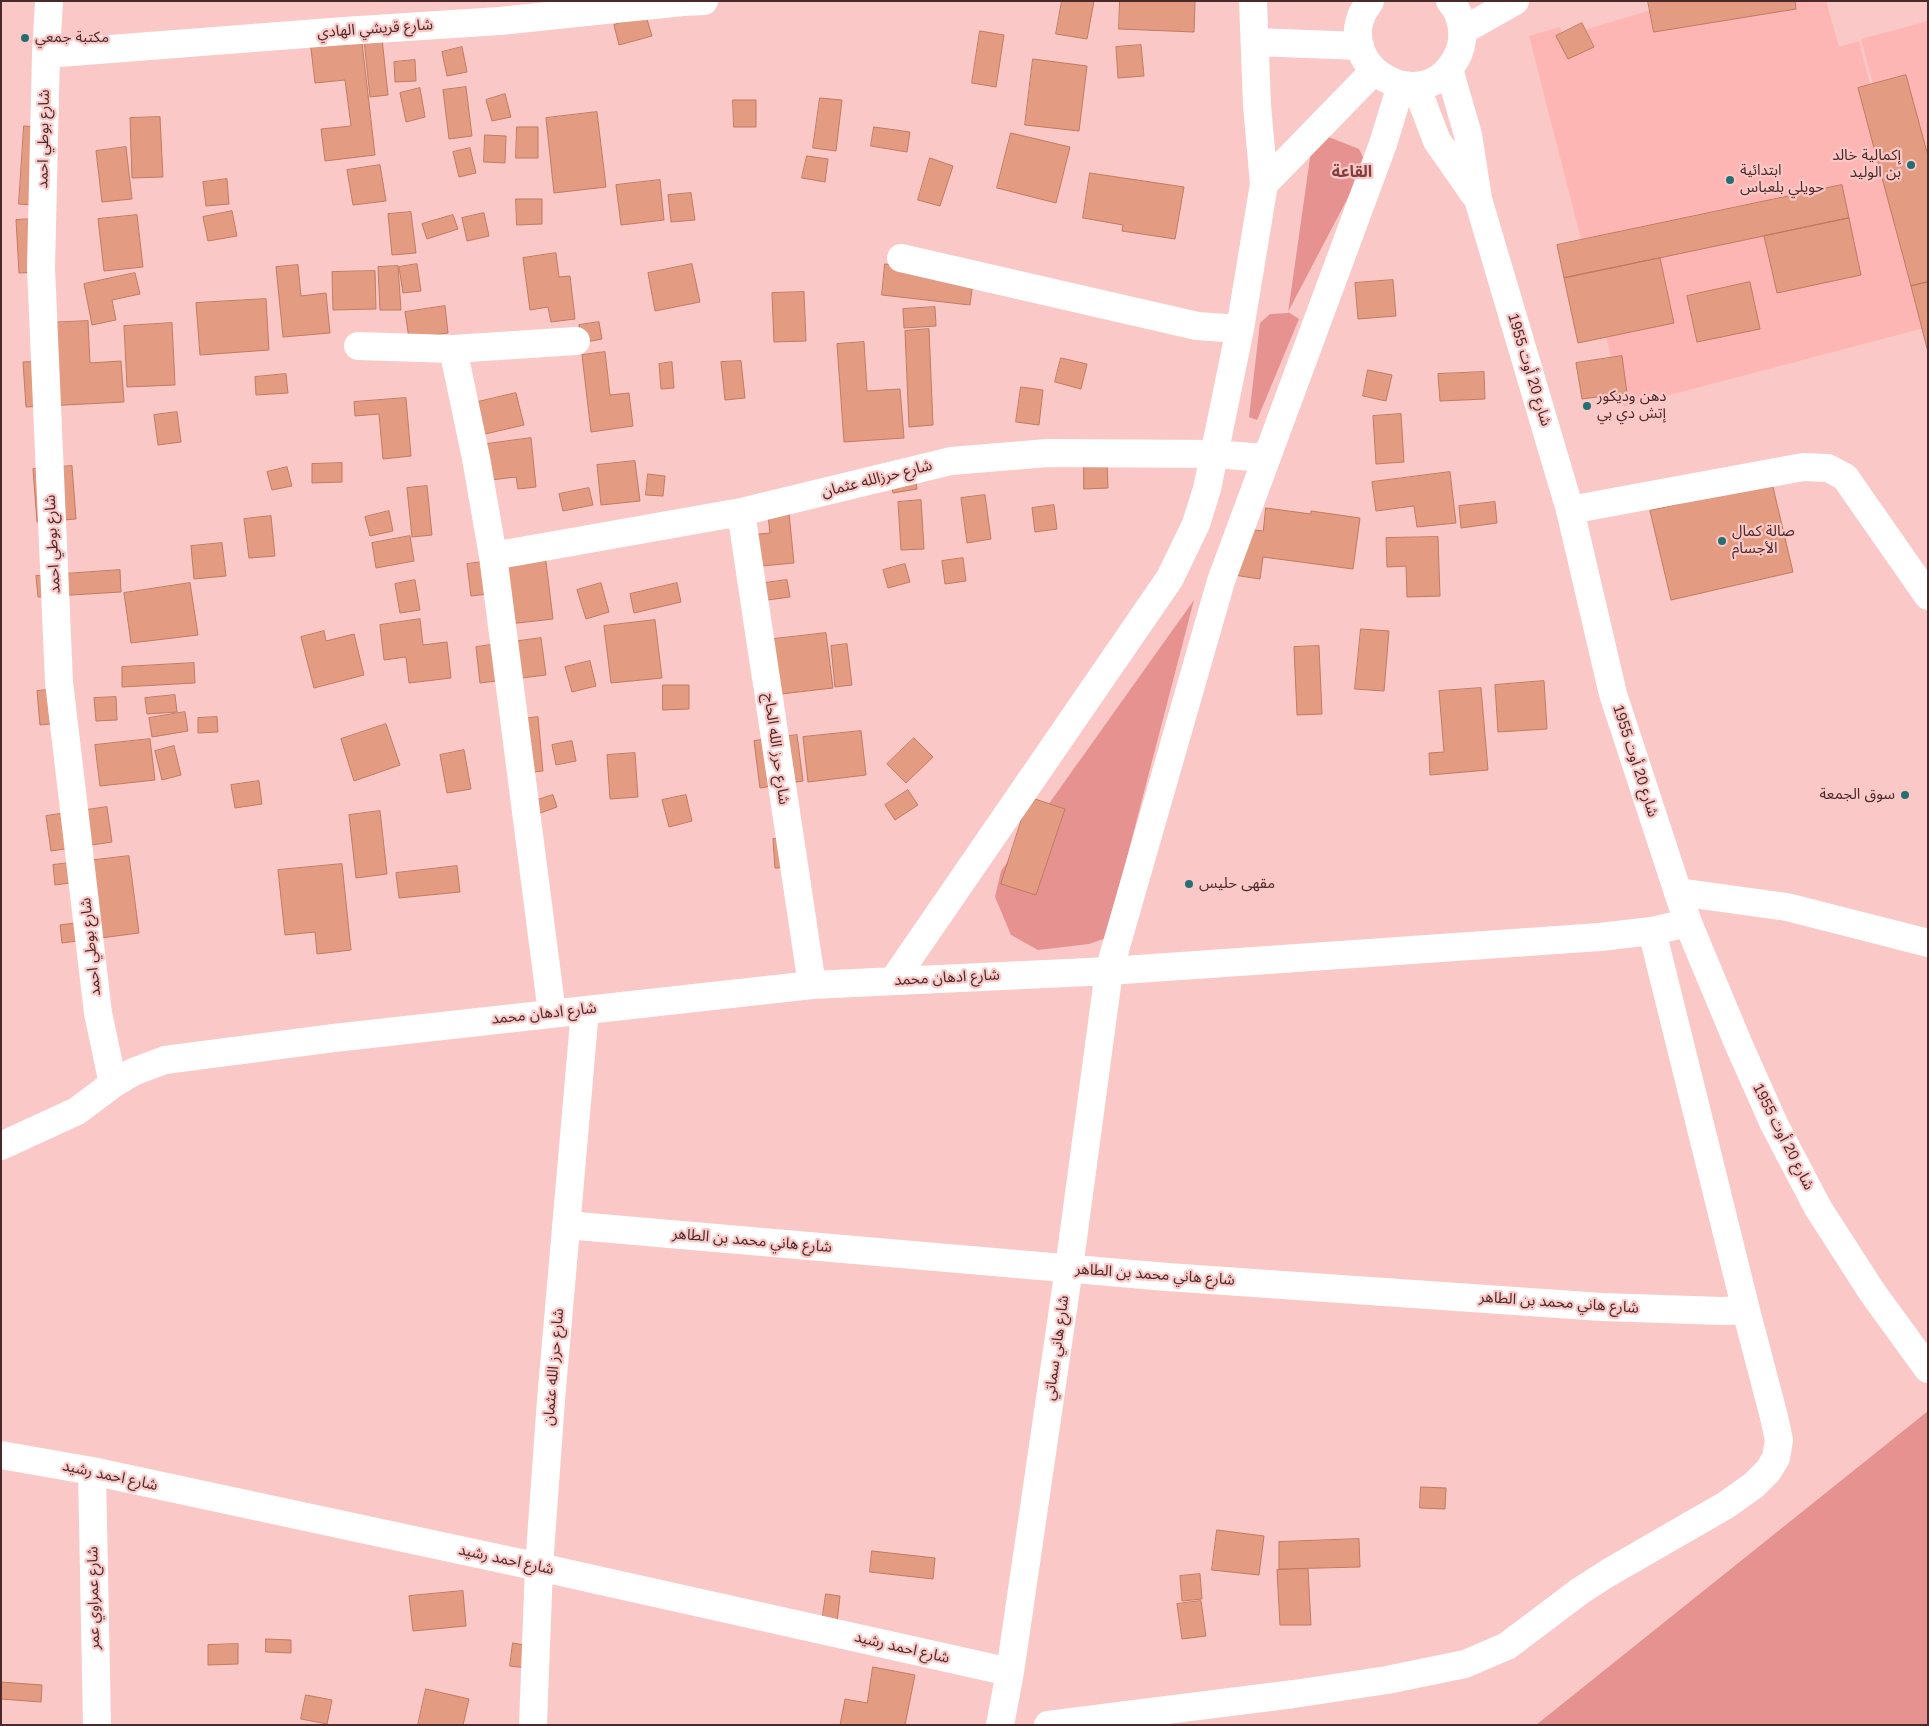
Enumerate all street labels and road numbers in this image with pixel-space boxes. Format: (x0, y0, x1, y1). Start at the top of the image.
street label: شارع قريشي الهادي (316, 16, 434, 42)
street label: شارع بوطي احمد (34, 89, 54, 189)
street label: شارع 20 أوت 1955 (1503, 311, 1555, 429)
street label: شارع حرزالله عثمان (820, 457, 934, 501)
street label: شارع بوطي احمد (41, 494, 65, 594)
street label: شارع حرز الله الحاج (759, 692, 793, 806)
street label: شارع 20 أوت 1955 (1608, 703, 1662, 819)
street label: شارع بوطي احمد (77, 897, 105, 997)
street label: شارع ادهان محمد (894, 966, 1000, 990)
street label: شارع ادهان محمد (491, 1000, 597, 1028)
street label: شارع 20 أوت 1955 (1748, 1081, 1818, 1193)
street label: شارع هاني محمد بن الطاهر (671, 1225, 833, 1257)
street label: شارع هاني محمد بن الطاهر (1075, 1260, 1235, 1290)
street label: شارع هاني محمد بن الطاهر (1479, 1288, 1639, 1318)
street label: شارع هاني سماتي (1041, 1294, 1073, 1402)
street label: شارع حرز الله عثمان (540, 1308, 568, 1426)
street label: شارع احمد رشيد (61, 1457, 159, 1495)
street label: شارع احمد رشيد (457, 1541, 555, 1579)
street label: شارع عمراوي عمر (84, 1546, 104, 1650)
street label: شارع احمد رشيد (853, 1628, 951, 1668)

